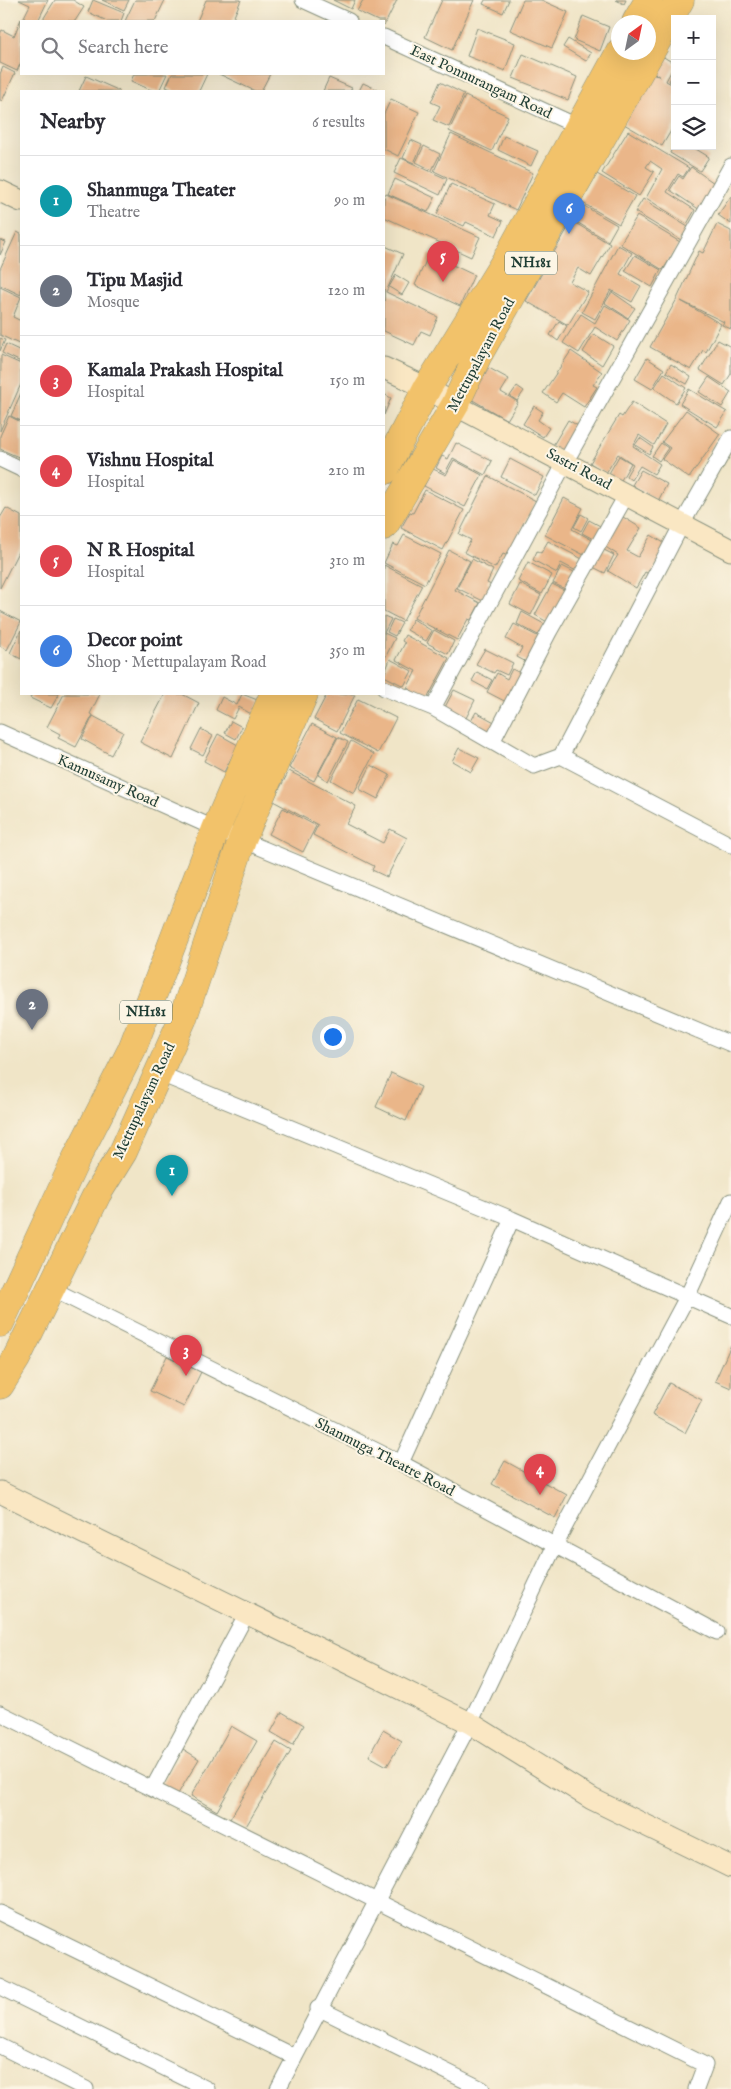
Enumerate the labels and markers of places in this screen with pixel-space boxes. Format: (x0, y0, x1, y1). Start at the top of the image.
pin: 6 (553, 193, 585, 234)
pin: 5 (427, 241, 459, 282)
pin: 2 (16, 989, 48, 1030)
pin: 1 (156, 1155, 188, 1196)
pin: 3 (170, 1335, 202, 1376)
pin: 4 (524, 1454, 556, 1495)

